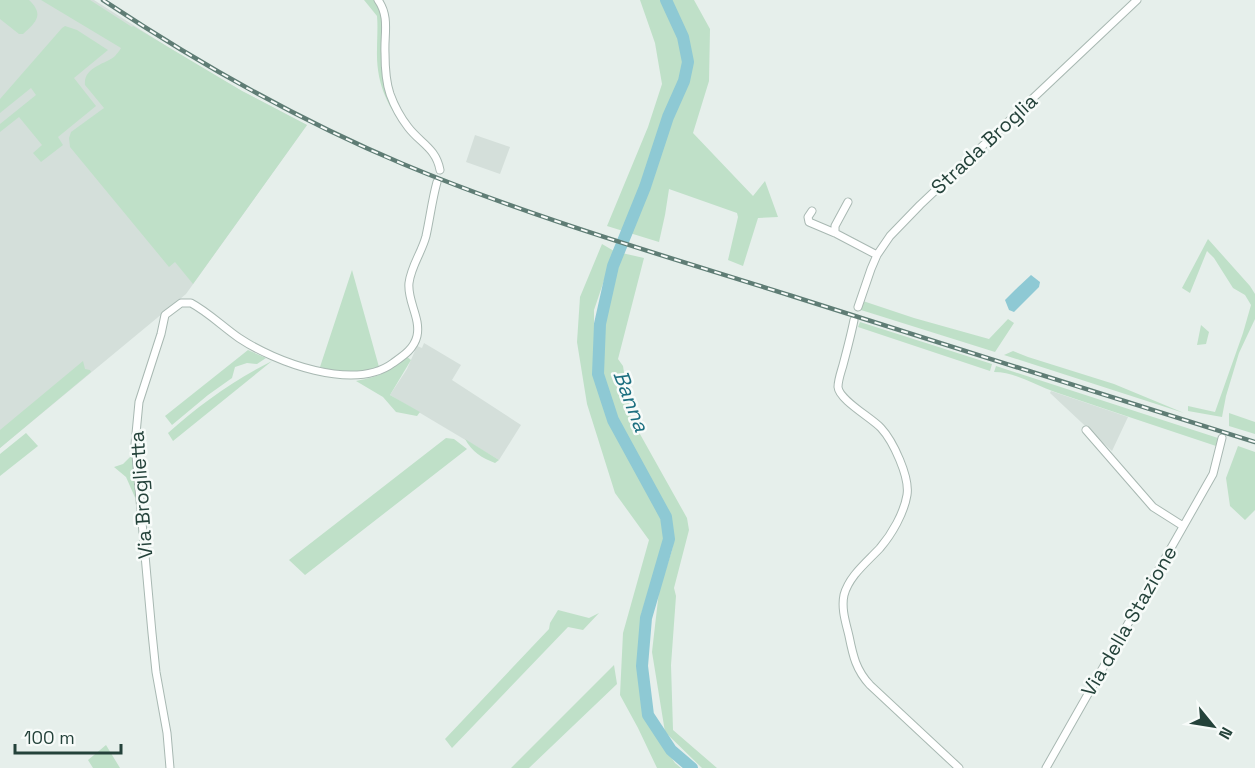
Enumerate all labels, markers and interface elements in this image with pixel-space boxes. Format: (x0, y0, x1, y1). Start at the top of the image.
street label: Strada Broglia (925, 88, 1043, 200)
water label: Banna (607, 366, 656, 436)
street label: Via Broglietta (124, 430, 158, 560)
street label: Via della Stazione (1075, 541, 1183, 701)
north arrow (1183, 696, 1243, 756)
scale bar (15, 717, 122, 755)
text: N (1214, 723, 1237, 743)
text: 100 m (24, 726, 75, 749)

